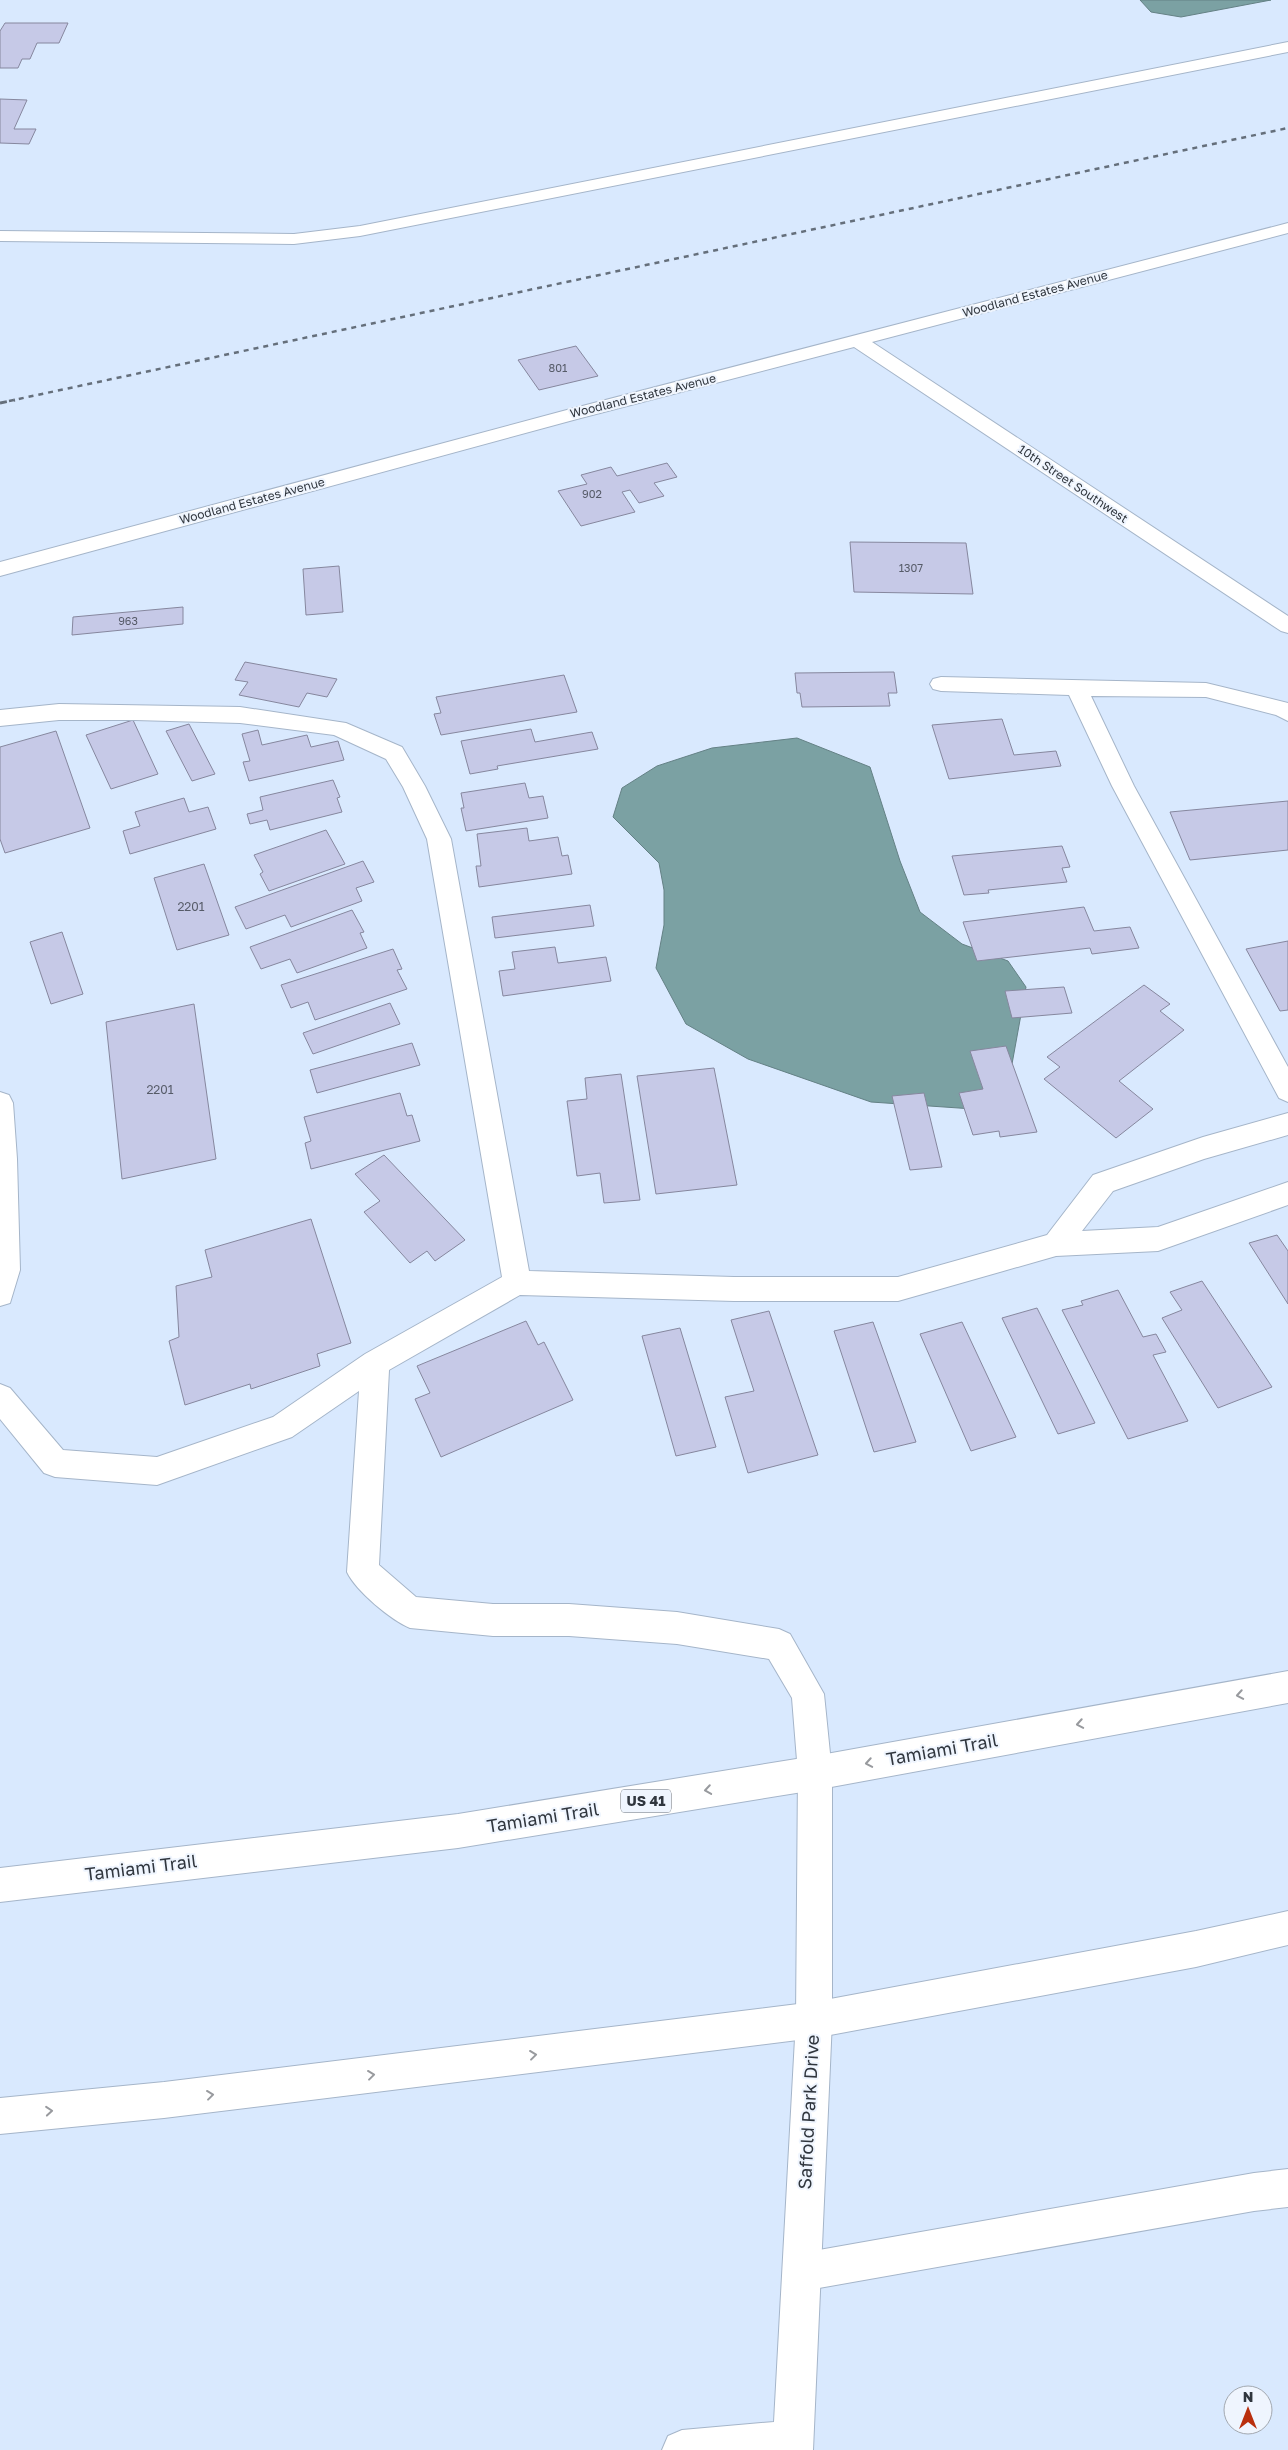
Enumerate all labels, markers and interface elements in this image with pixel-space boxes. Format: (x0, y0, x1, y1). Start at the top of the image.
street label: Woodland Estates Avenue (961, 267, 1109, 320)
house number: 801 (549, 361, 567, 374)
street label: Woodland Estates Avenue (568, 370, 717, 421)
street label: 10th Street Southwest (1016, 441, 1131, 526)
street label: Woodland Estates Avenue (178, 474, 326, 527)
house number: 902 (582, 487, 602, 500)
house number: 1307 (899, 561, 923, 574)
house number: 963 (118, 614, 138, 627)
house number: 2201 (177, 899, 205, 914)
house number: 2201 (146, 1082, 174, 1097)
one-way arrow (1236, 1690, 1244, 1700)
one-way arrow (1076, 1719, 1085, 1729)
street label: Tamiami Trail (884, 1728, 1000, 1770)
one-way arrow (864, 1757, 873, 1768)
one-way arrow (704, 1785, 713, 1795)
road number: US 41 (621, 1790, 671, 1812)
street label: Tamiami Trail (485, 1797, 601, 1837)
street label: Tamiami Trail (83, 1849, 199, 1885)
street label: Saffold Park Drive (793, 2034, 823, 2190)
one-way arrow (529, 2050, 537, 2061)
one-way arrow (368, 2070, 376, 2081)
one-way arrow (206, 2090, 214, 2100)
one-way arrow (45, 2106, 53, 2117)
north arrow (1223, 2385, 1273, 2435)
text: N (1243, 2388, 1253, 2405)

